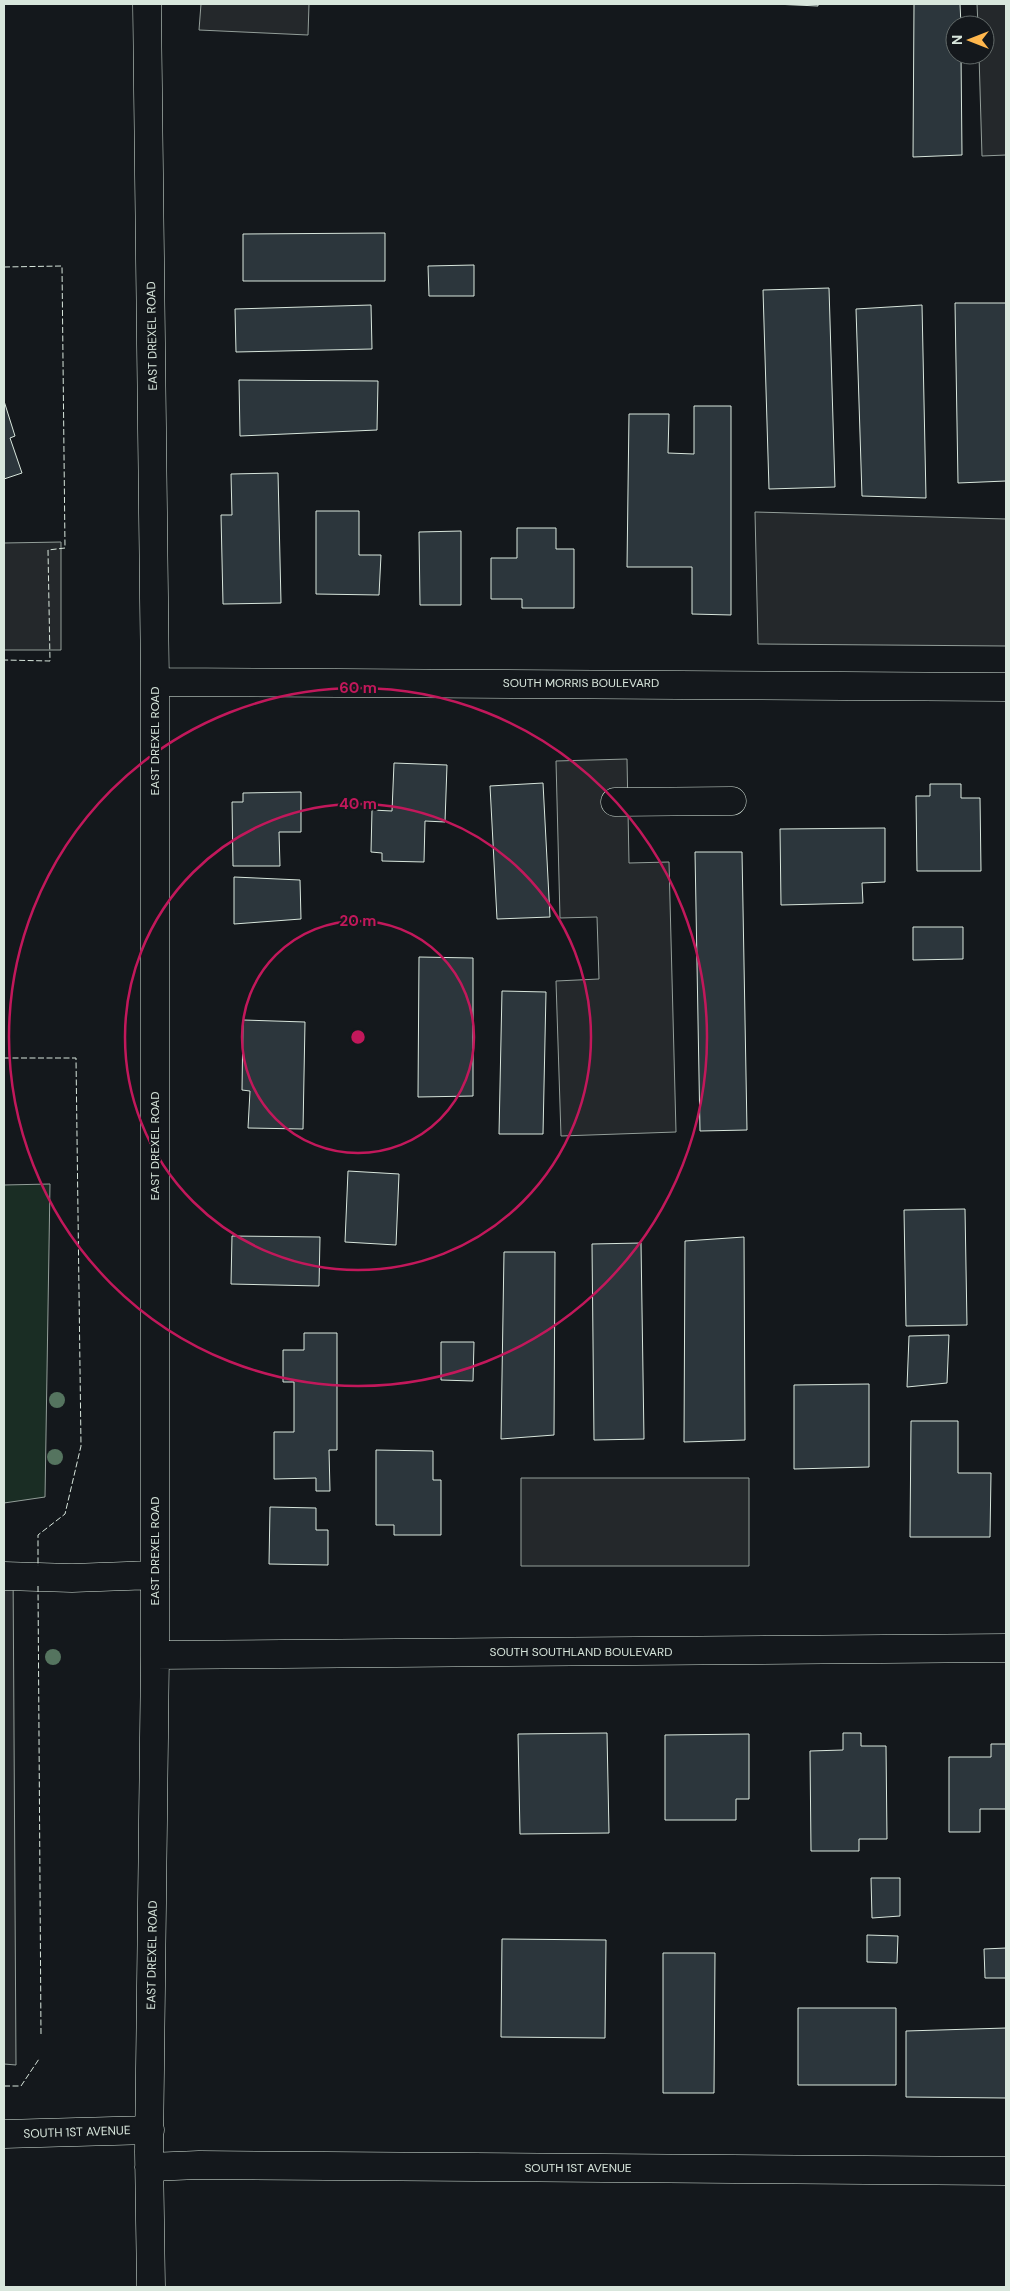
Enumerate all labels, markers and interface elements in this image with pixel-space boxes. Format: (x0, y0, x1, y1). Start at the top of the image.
north arrow (945, 15, 995, 65)
text: N (948, 35, 966, 45)
street label: EAST DREXEL ROAD (143, 281, 161, 391)
street label: SOUTH MORRIS BOULEVARD (503, 675, 659, 691)
text: 60 m (339, 678, 377, 698)
street label: EAST DREXEL ROAD (147, 686, 163, 796)
text: 40 m (339, 794, 377, 814)
text: 20 m (340, 911, 376, 931)
centre of rings (349, 1028, 367, 1046)
street label: EAST DREXEL ROAD (147, 1091, 163, 1201)
street label: EAST DREXEL ROAD (147, 1496, 163, 1606)
street label: SOUTH SOUTHLAND BOULEVARD (490, 1644, 672, 1660)
street label: EAST DREXEL ROAD (143, 1900, 161, 2010)
street label: SOUTH 1ST AVENUE (23, 2122, 131, 2142)
street label: SOUTH 1ST AVENUE (524, 2160, 632, 2176)

